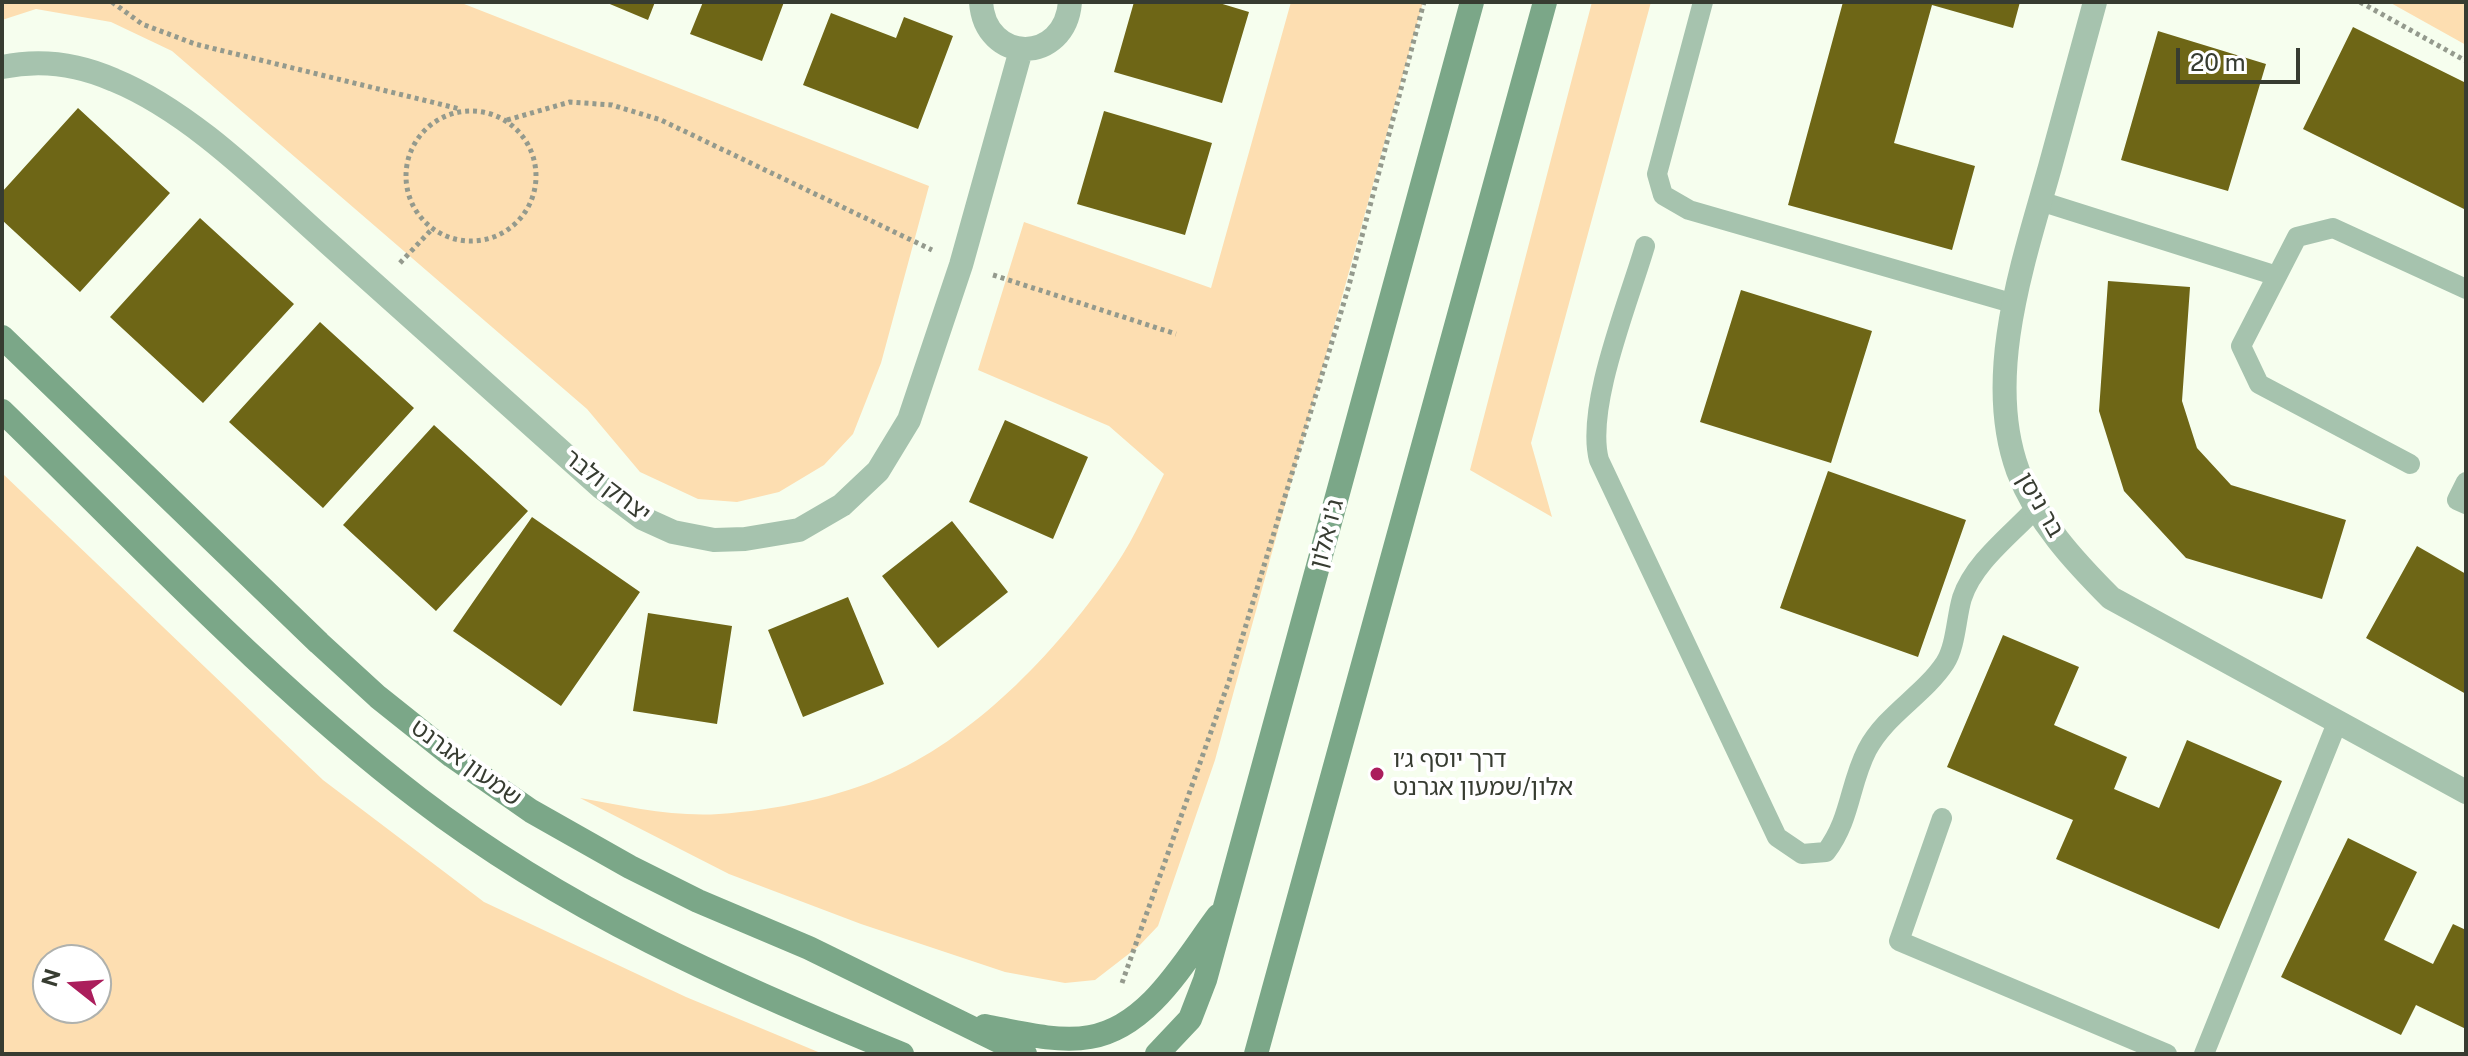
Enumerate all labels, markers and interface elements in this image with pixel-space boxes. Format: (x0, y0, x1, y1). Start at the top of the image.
scale bar (2180, 32, 2304, 82)
text: 20 m (2190, 48, 2246, 76)
street label: יצחק ולבר (558, 443, 656, 529)
street label: בר ניסן (2010, 467, 2070, 543)
street label: ג'ו אלון (1304, 496, 1350, 572)
street label: שמעון אגרנט (405, 713, 527, 813)
place label: דרך יוסף ג׳ו אלון/שמעון אגרנט (1393, 746, 1573, 802)
marker: דרך יוסף ג׳ו אלון/שמעון אגרנט (1368, 765, 1386, 783)
north arrow (32, 944, 112, 1024)
text: N (36, 966, 66, 990)

